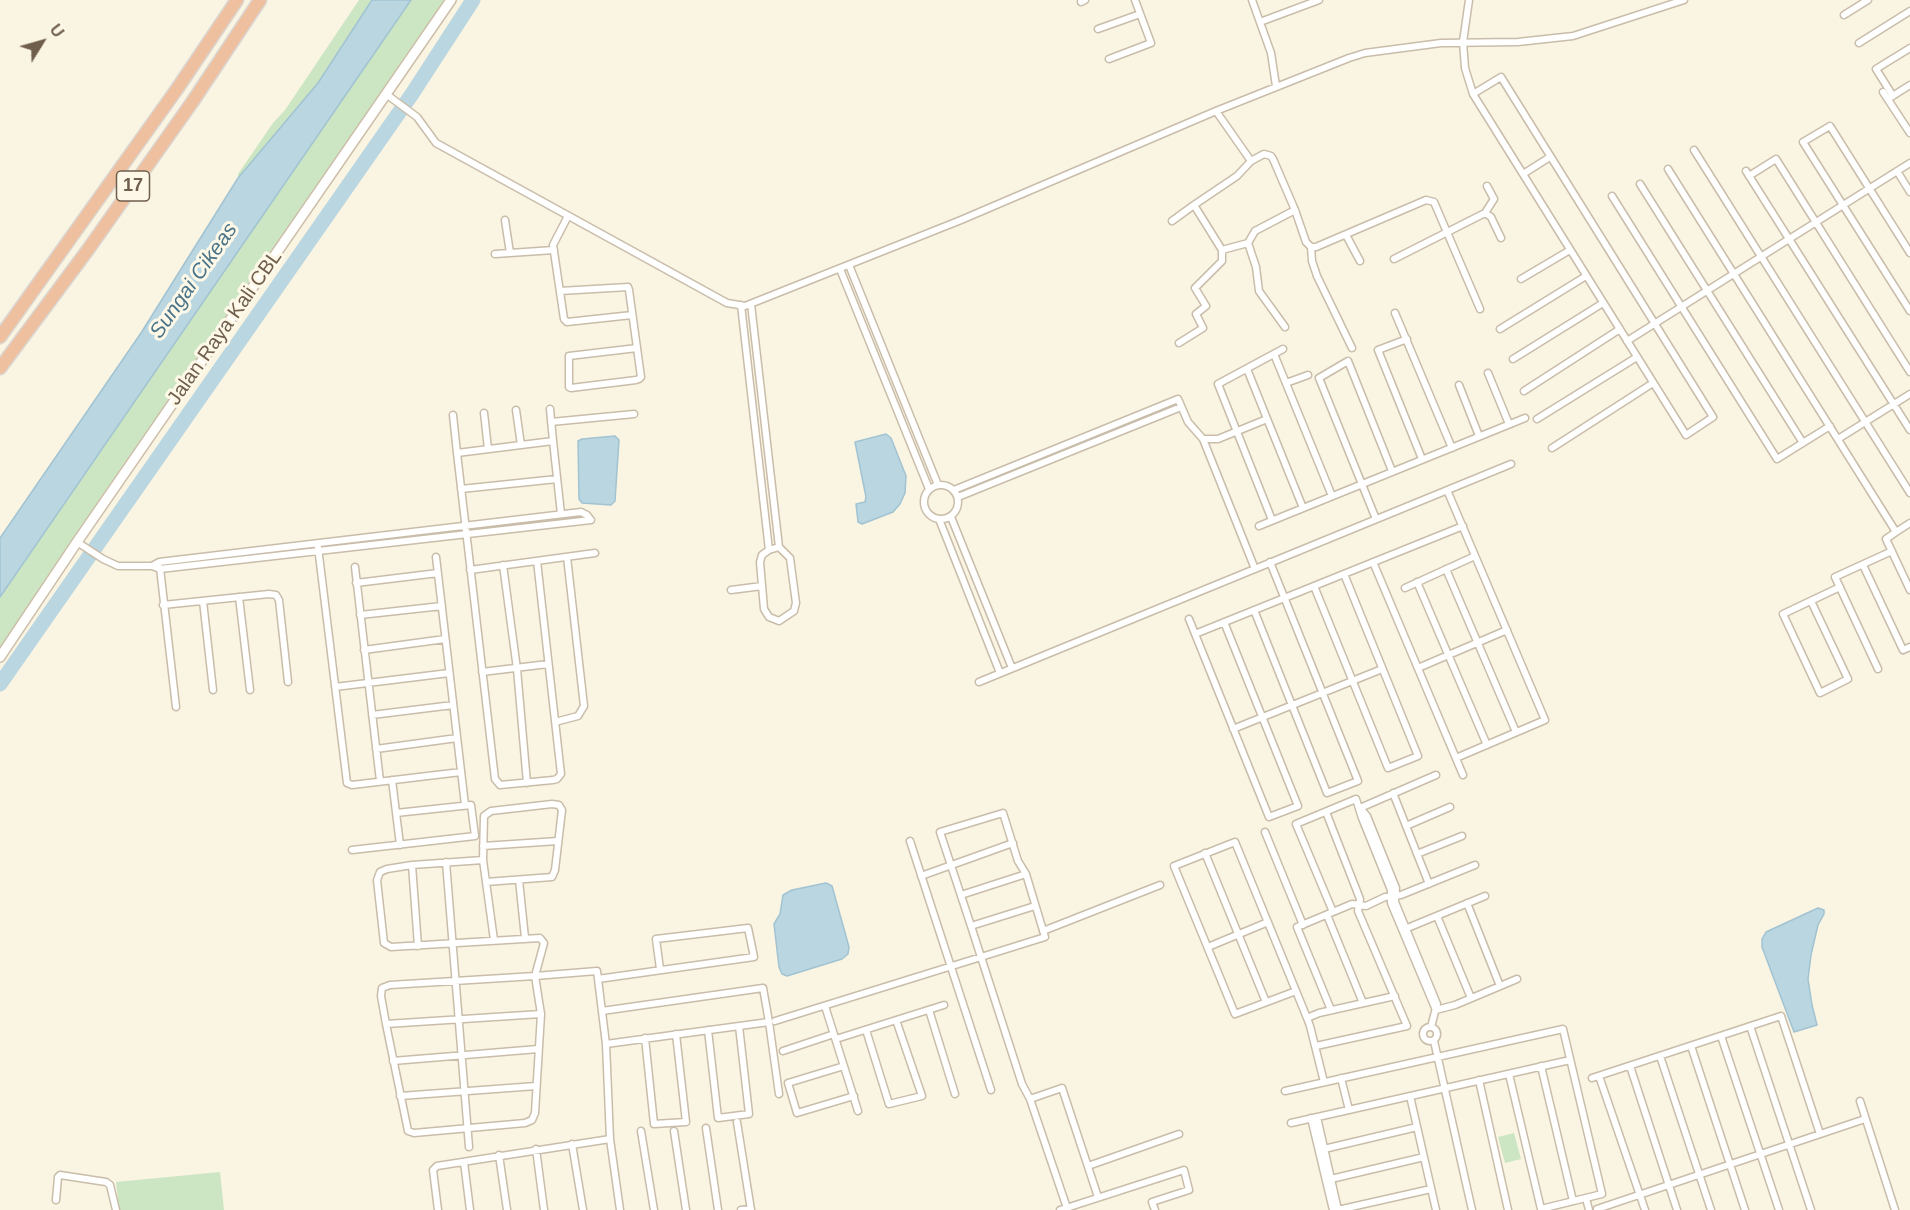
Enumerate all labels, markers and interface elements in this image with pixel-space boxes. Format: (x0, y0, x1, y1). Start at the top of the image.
north arrow (12, 12, 72, 72)
text: U (47, 21, 67, 41)
road number: 17 (116, 171, 150, 201)
water label: Sungai Cikeas (145, 218, 243, 344)
street label: Jalan Raya Kali CBL (163, 246, 287, 410)

